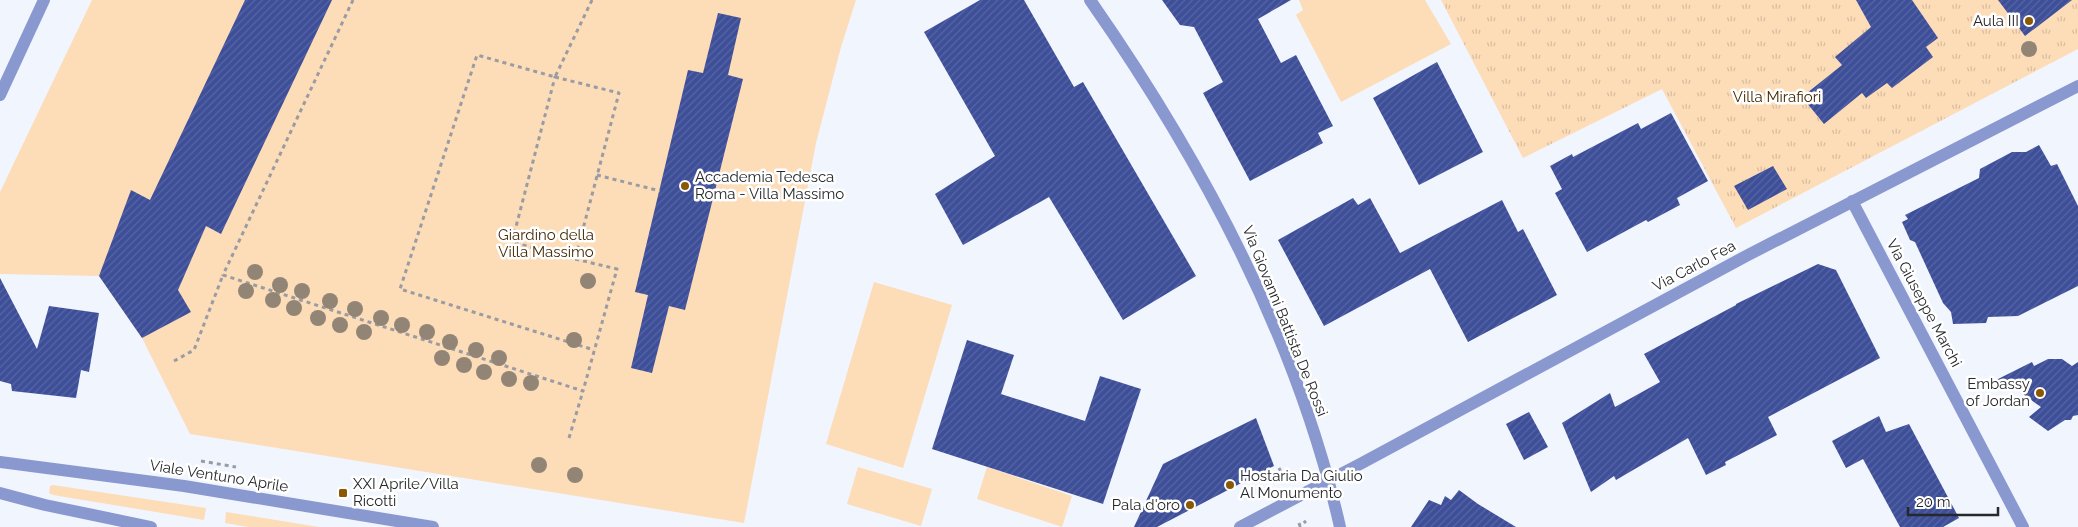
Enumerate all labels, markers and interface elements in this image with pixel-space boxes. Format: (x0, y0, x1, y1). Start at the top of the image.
place label: Aula III (1973, 12, 2019, 30)
marker: Aula III (2023, 15, 2035, 27)
park label: Villa Mirafiori (1733, 88, 1821, 106)
place label: Accademia Tedesca Roma - Villa Massimo (695, 168, 844, 203)
marker: Accademia Tedesca Roma - Villa Massimo (679, 180, 691, 192)
street label: Via Giovanni Battista De Rossi (1238, 223, 1332, 419)
park label: Giardino della Villa Massimo (498, 226, 594, 261)
street label: Via Giuseppe Marchi (1883, 236, 1965, 370)
street label: Via Carlo Fea (1649, 237, 1739, 295)
place label: Embassy of Jordan (1966, 375, 2030, 410)
marker: Embassy of Jordan (2034, 387, 2046, 399)
street label: Viale Ventuno Aprile (148, 456, 290, 496)
place label: Hostaria Da Giulio Al Monumento (1240, 467, 1363, 502)
place label: XXI Aprile/Villa Ricotti (353, 475, 459, 510)
marker: Hostaria Da Giulio Al Monumento (1224, 479, 1236, 491)
scale bar (1908, 484, 1998, 516)
marker: XXI Aprile/Villa Ricotti (337, 487, 349, 499)
text: 20 m (1916, 493, 1951, 511)
place label: Pala d'oro (1112, 496, 1180, 514)
marker: Pala d'oro (1184, 499, 1196, 511)

